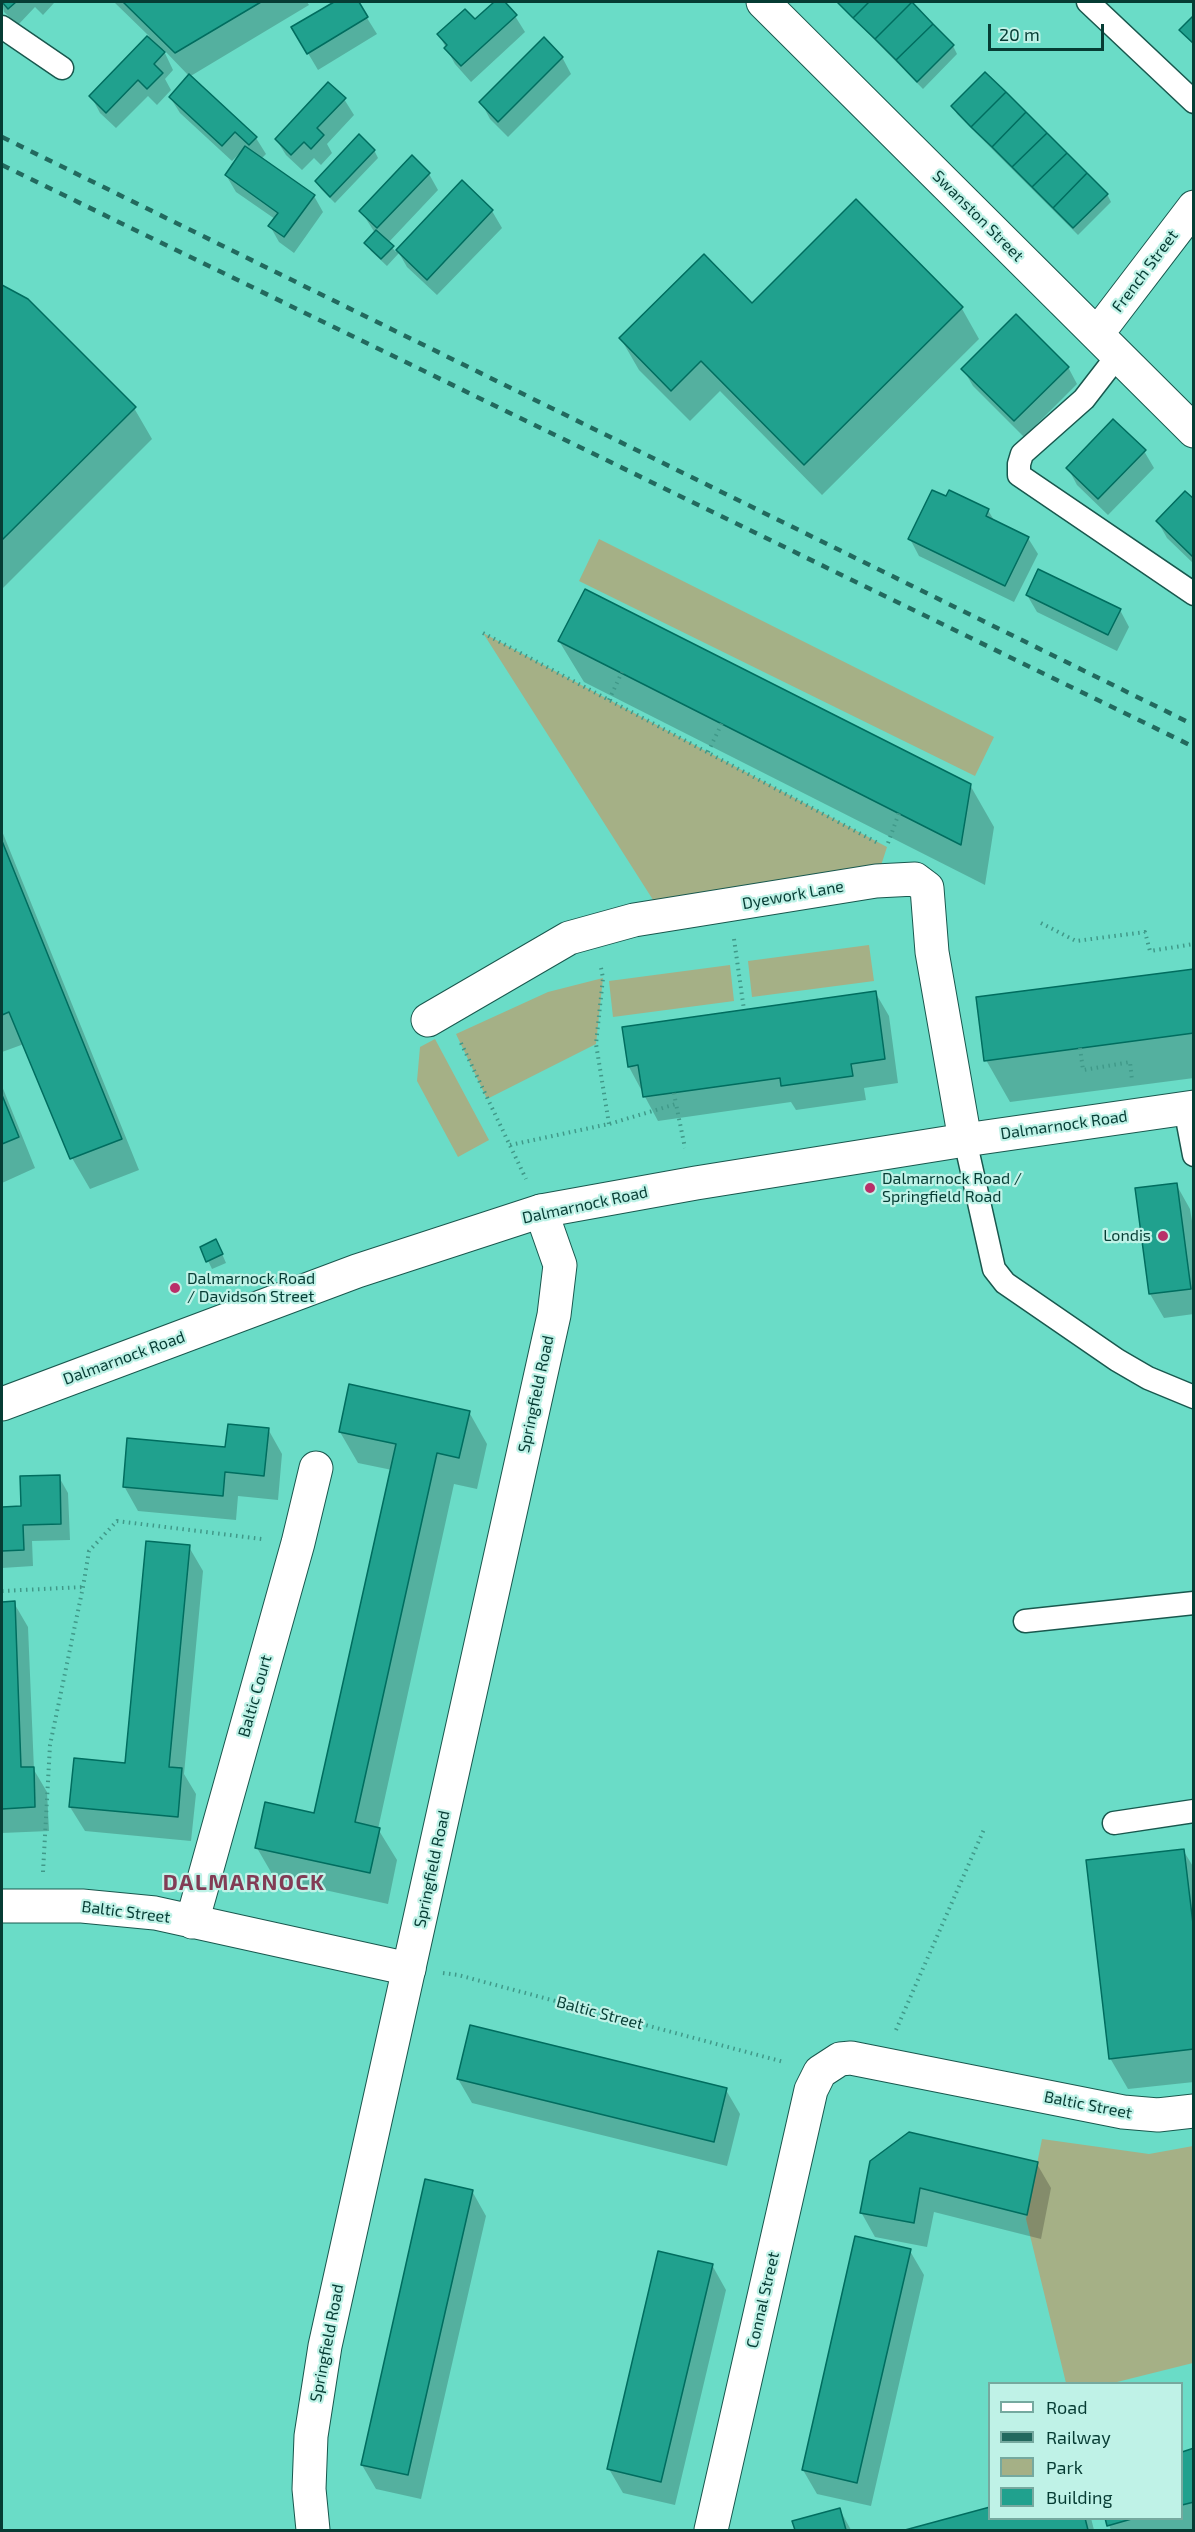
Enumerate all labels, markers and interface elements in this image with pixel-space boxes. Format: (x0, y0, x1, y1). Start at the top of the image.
scale bar (991, 12, 1106, 50)
text: 20 m (999, 23, 1040, 45)
street label: Swanston Street (929, 167, 1027, 265)
street label: French Street (1108, 226, 1182, 316)
street label: Dyework Lane (741, 877, 845, 913)
street label: Dalmarnock Road (999, 1107, 1129, 1143)
place label: Dalmarnock Road / Springfield Road (882, 1169, 1022, 1207)
marker: Dalmarnock Road / Springfield Road (863, 1181, 877, 1195)
street label: Dalmarnock Road (520, 1182, 650, 1228)
place label: Londis (1103, 1226, 1151, 1246)
marker: Londis (1156, 1229, 1170, 1243)
place label: Dalmarnock Road / Davidson Street (187, 1269, 315, 1307)
marker: Dalmarnock Road / Davidson Street (168, 1281, 182, 1295)
street label: Dalmarnock Road (61, 1327, 187, 1389)
street label: Springfield Road (514, 1334, 558, 1454)
street label: Baltic Court (234, 1653, 276, 1739)
street label: Springfield Road (410, 1809, 454, 1929)
district label: DALMARNOCK (163, 1870, 325, 1896)
street label: Baltic Street (81, 1897, 171, 1927)
street label: Baltic Street (554, 1992, 646, 2034)
street label: Baltic Street (1042, 2087, 1134, 2123)
street label: Connal Street (743, 2250, 783, 2350)
street label: Springfield Road (306, 2283, 348, 2403)
legend (988, 2382, 1183, 2520)
text: Road (1046, 2396, 1087, 2418)
text: Railway (1046, 2426, 1111, 2448)
text: Park (1046, 2456, 1083, 2478)
text: Building (1046, 2486, 1113, 2508)

